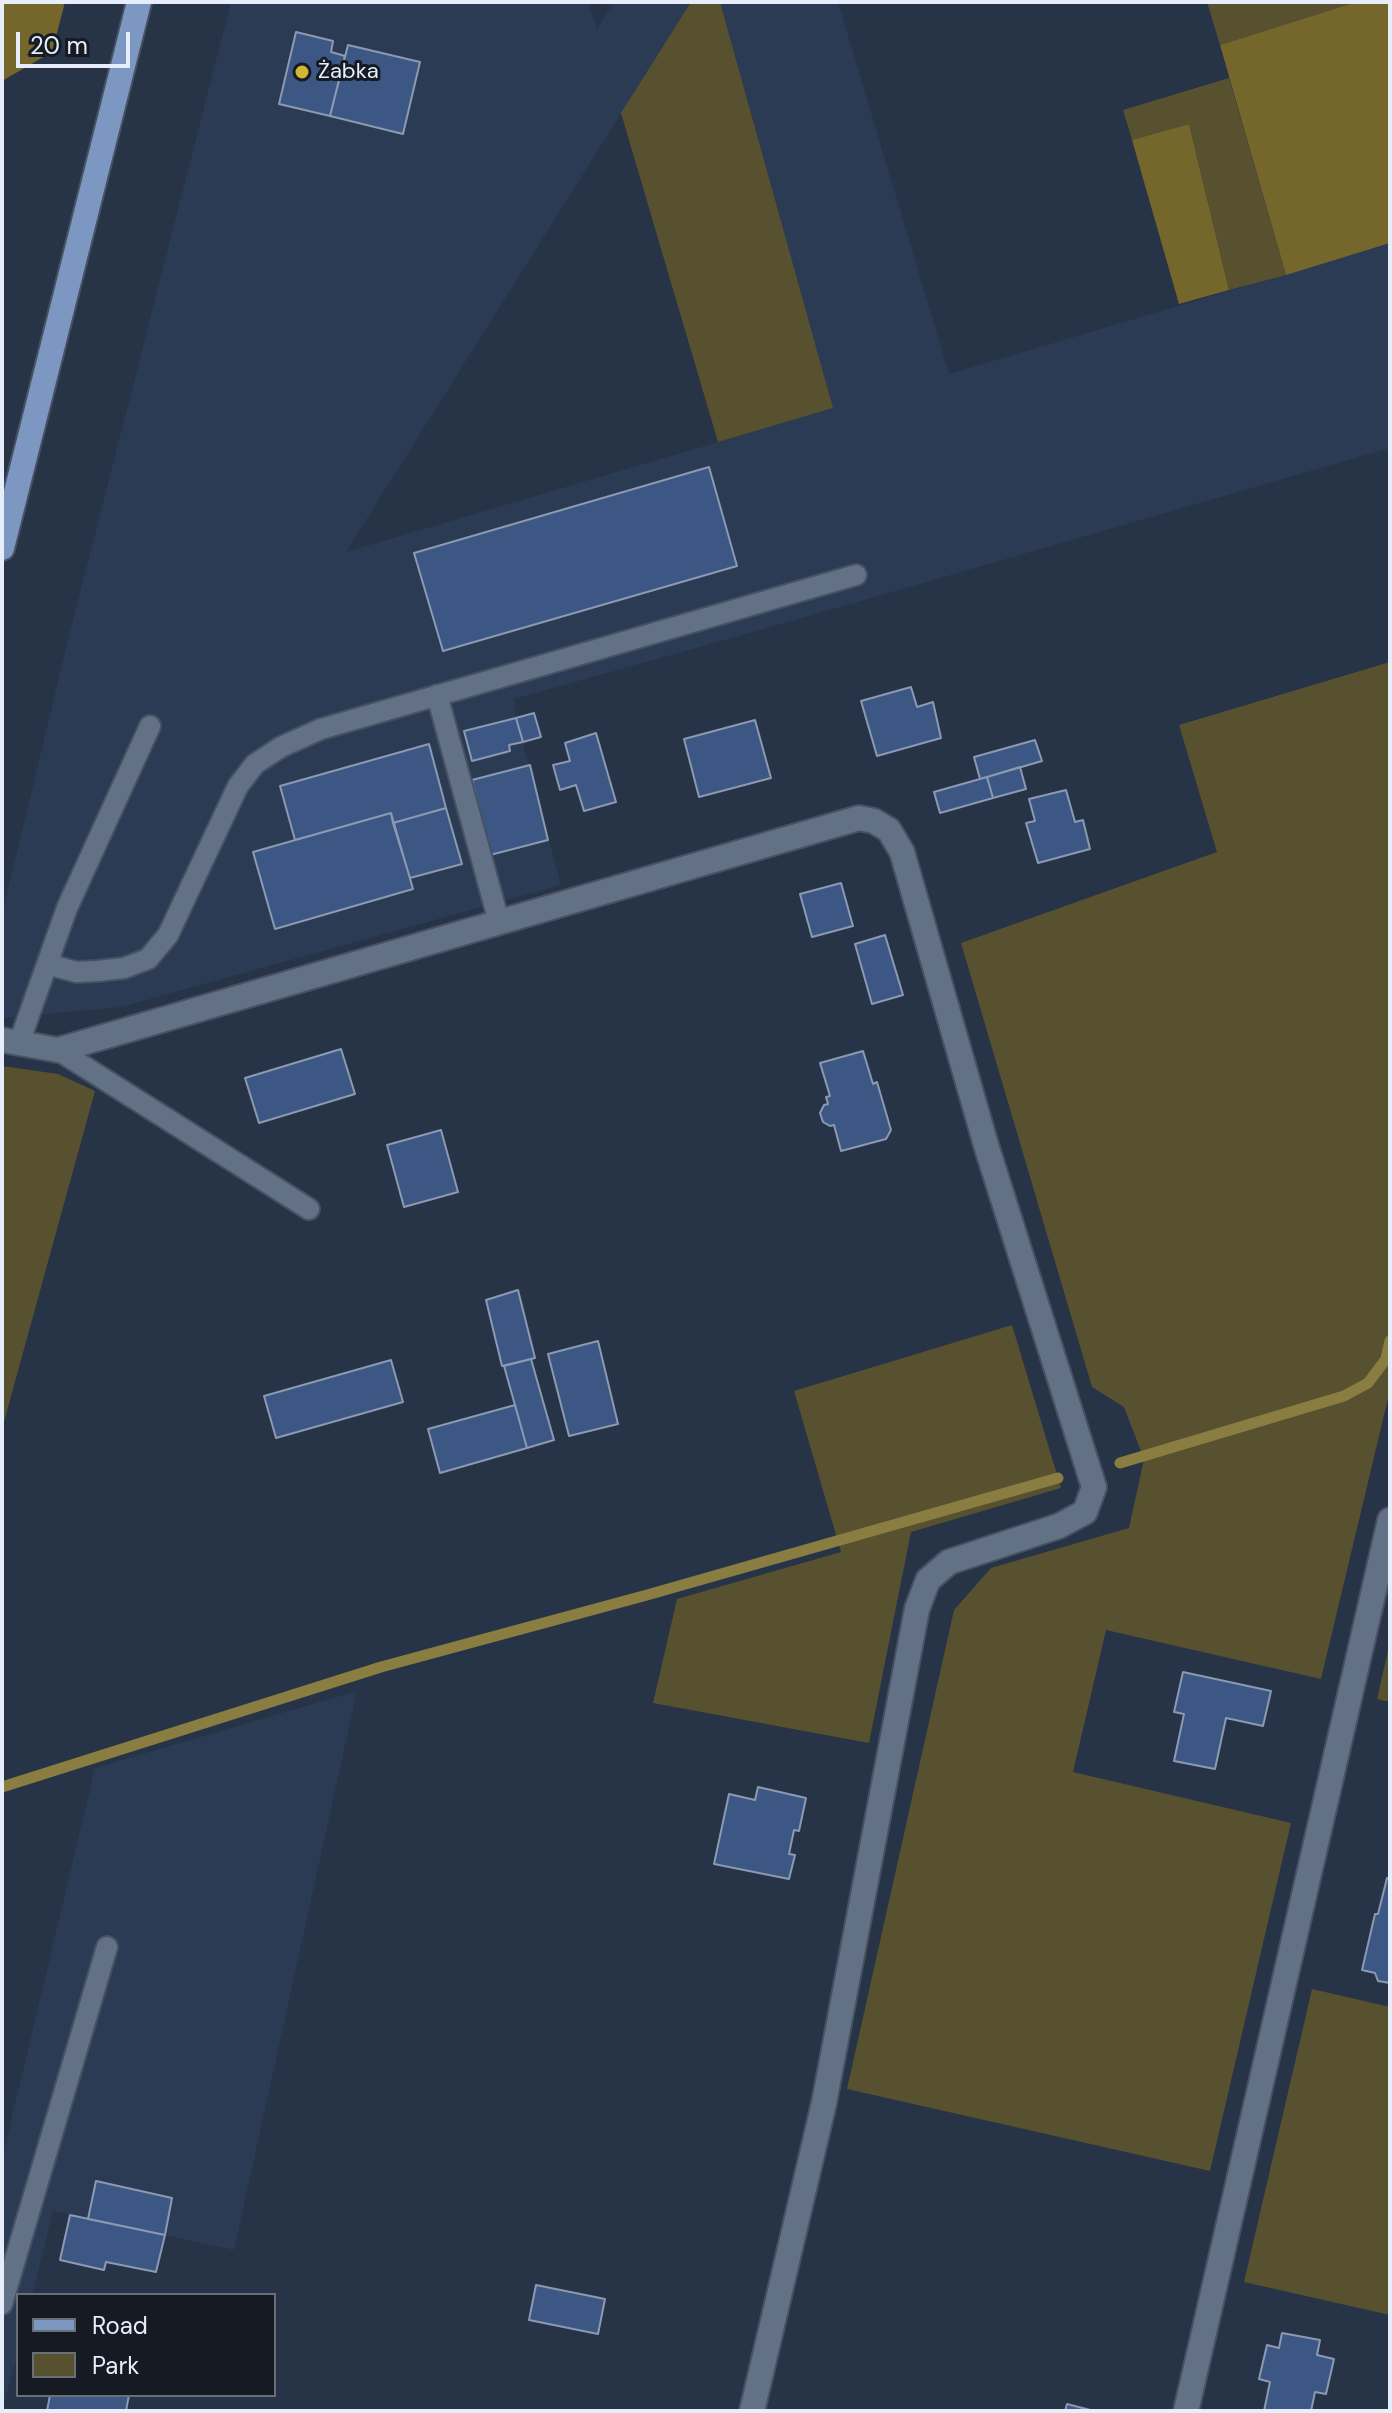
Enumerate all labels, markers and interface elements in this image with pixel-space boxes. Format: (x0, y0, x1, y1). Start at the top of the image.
scale bar (20, 16, 134, 66)
text: 20 m (30, 30, 88, 61)
place label: Żabka (318, 59, 379, 85)
marker: Żabka (293, 63, 311, 81)
legend (16, 2293, 276, 2397)
text: Road (92, 2310, 148, 2341)
text: Park (92, 2350, 139, 2381)

